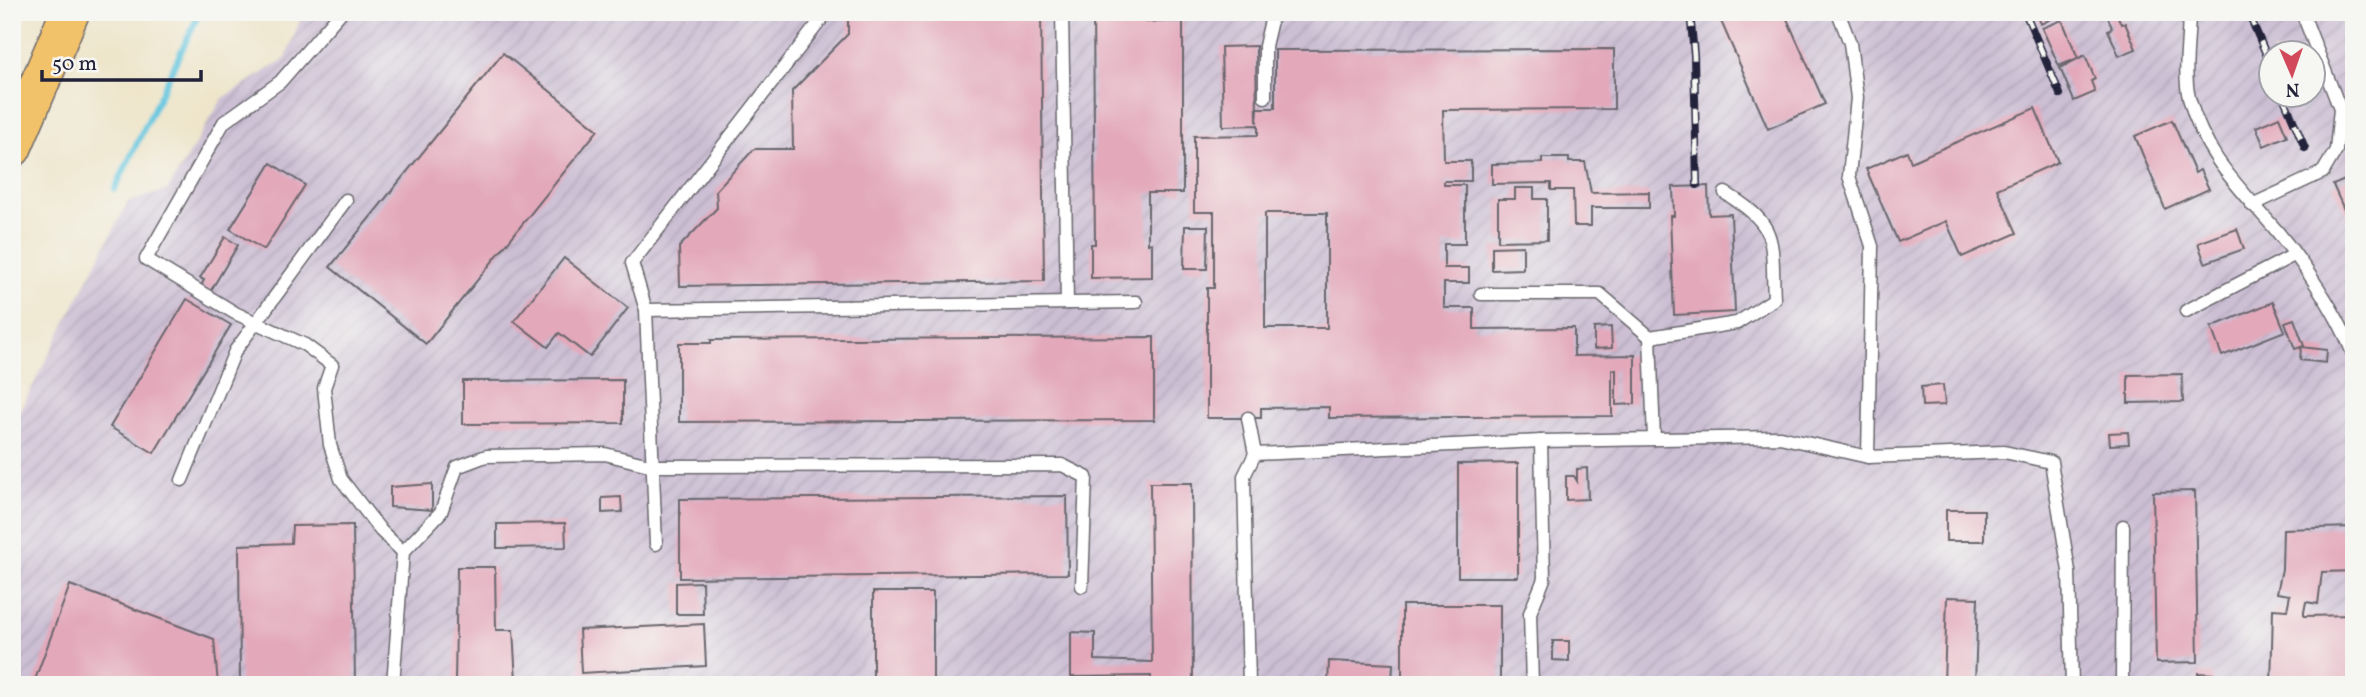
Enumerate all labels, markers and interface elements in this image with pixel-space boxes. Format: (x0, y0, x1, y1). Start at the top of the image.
scale bar (42, 38, 201, 82)
north arrow (2258, 38, 2328, 108)
text: 50 m (52, 50, 97, 79)
text: N (2285, 76, 2300, 102)

